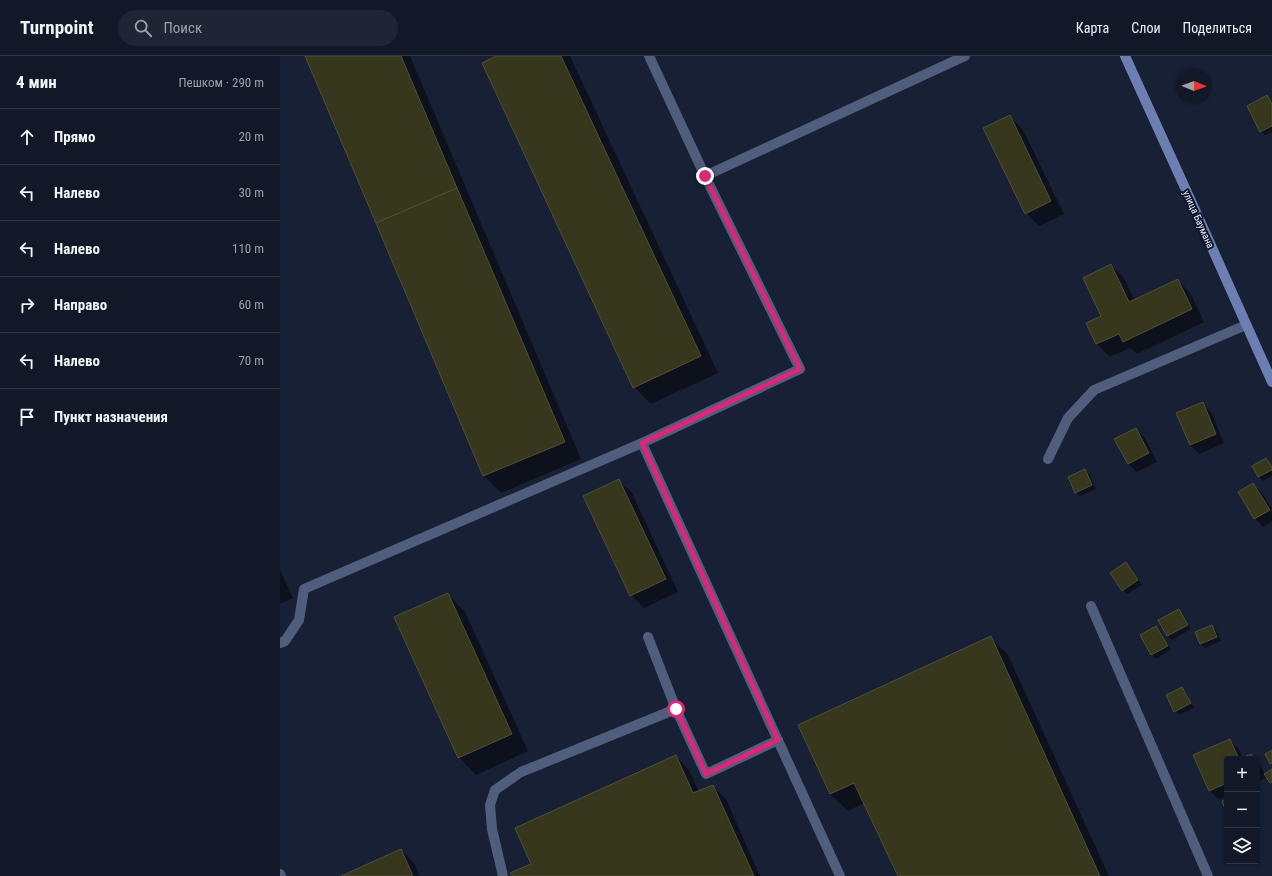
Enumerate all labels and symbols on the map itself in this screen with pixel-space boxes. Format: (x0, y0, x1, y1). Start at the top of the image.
north arrow (1176, 68, 1212, 104)
route end (696, 167, 714, 185)
street label: улица Баумана (1181, 189, 1216, 250)
route start (667, 700, 685, 718)

